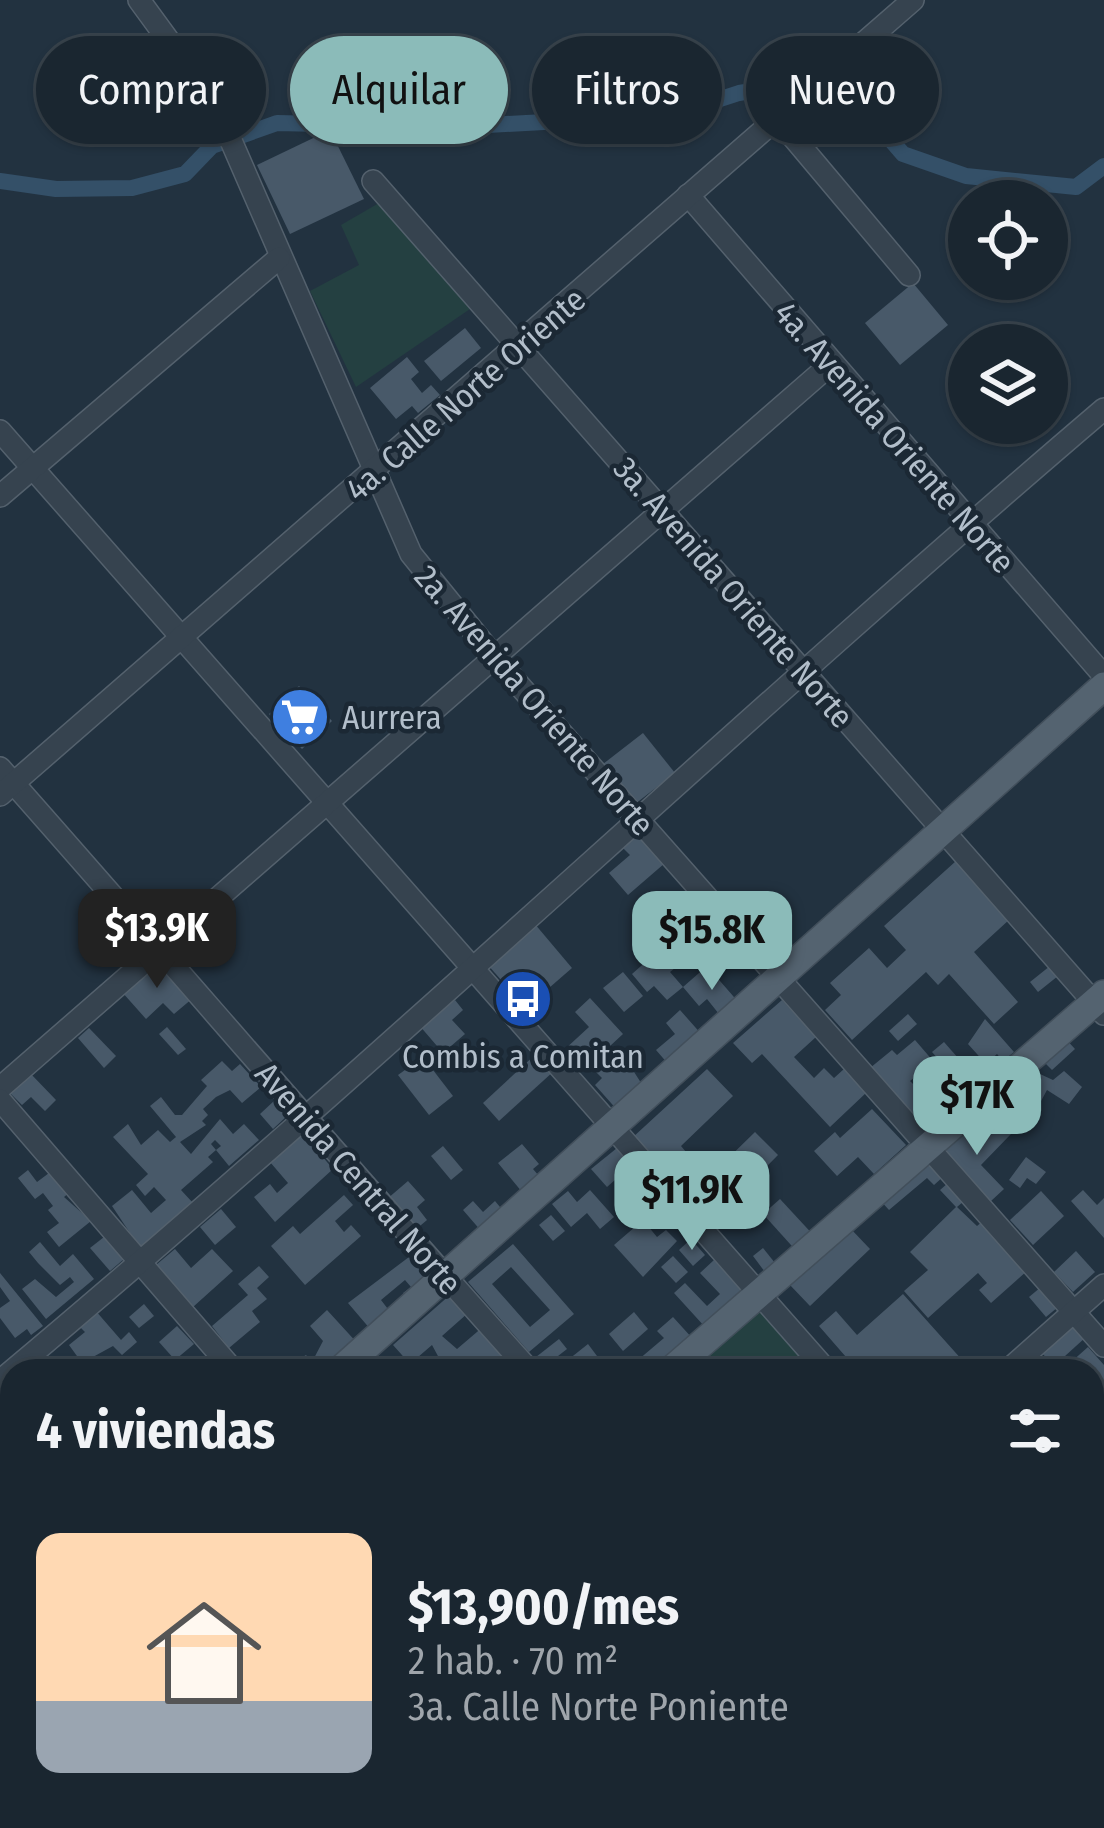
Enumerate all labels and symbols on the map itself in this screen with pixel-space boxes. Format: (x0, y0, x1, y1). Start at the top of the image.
street label: 4a. Calle Norte Oriente (338, 280, 594, 510)
street label: 4a. Avenida Oriente Norte (765, 294, 1023, 582)
street label: 3a. Avenida Oriente Norte (605, 449, 862, 736)
street label: 2a. Avenida Oriente Norte (406, 557, 662, 844)
supermarket icon: Aurrera (269, 686, 331, 748)
place label: Aurrera (342, 698, 442, 738)
pin: $13.9K (59, 889, 255, 991)
pin: $15.8K (614, 891, 810, 993)
bus stop icon: Combis a Comitan (492, 968, 554, 1030)
place label: Combis a Comitan (402, 1037, 644, 1077)
street label: Avenida Central Norte (247, 1054, 470, 1303)
pin: $17K (906, 1056, 1048, 1158)
pin: $11.9K (594, 1151, 790, 1253)

